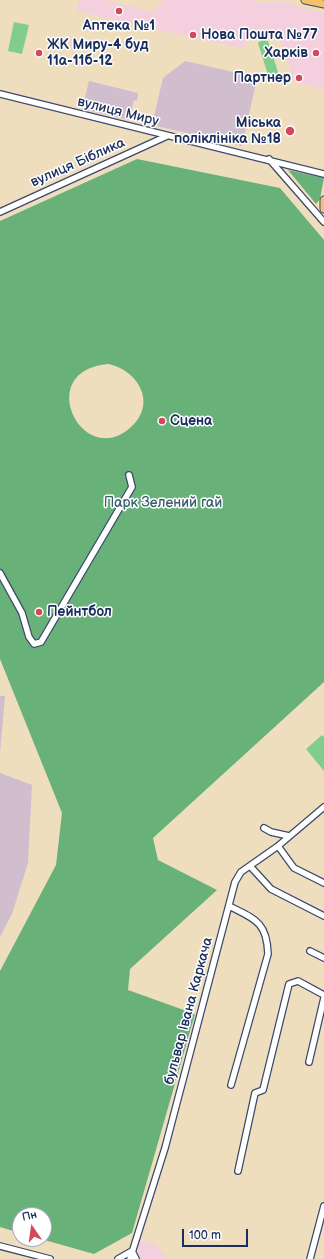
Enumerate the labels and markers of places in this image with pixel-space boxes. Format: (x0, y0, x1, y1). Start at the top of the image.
marker: Аптека №1 (114, 6, 124, 16)
place label: Аптека №1 (83, 18, 155, 34)
place label: Нова Пошта №77 (201, 27, 318, 43)
marker: Нова Пошта №77 (188, 30, 198, 40)
place label: ЖК Миру-4 буд 11а-11б-12 (47, 37, 148, 70)
place label: Харків (264, 45, 308, 61)
marker: ЖК Миру-4 буд 11а-11б-12 (34, 48, 44, 58)
marker: Харків (311, 48, 321, 58)
place label: Партнер (233, 70, 291, 86)
marker: Партнер (294, 73, 304, 83)
place label: Міська поліклініка №18 (174, 115, 281, 148)
marker: Міська поліклініка №18 (284, 125, 296, 137)
place label: Сцена (170, 413, 212, 429)
marker: Сцена (157, 416, 167, 426)
place label: Пейнтбол (47, 604, 112, 620)
marker: Пейнтбол (34, 607, 44, 617)

